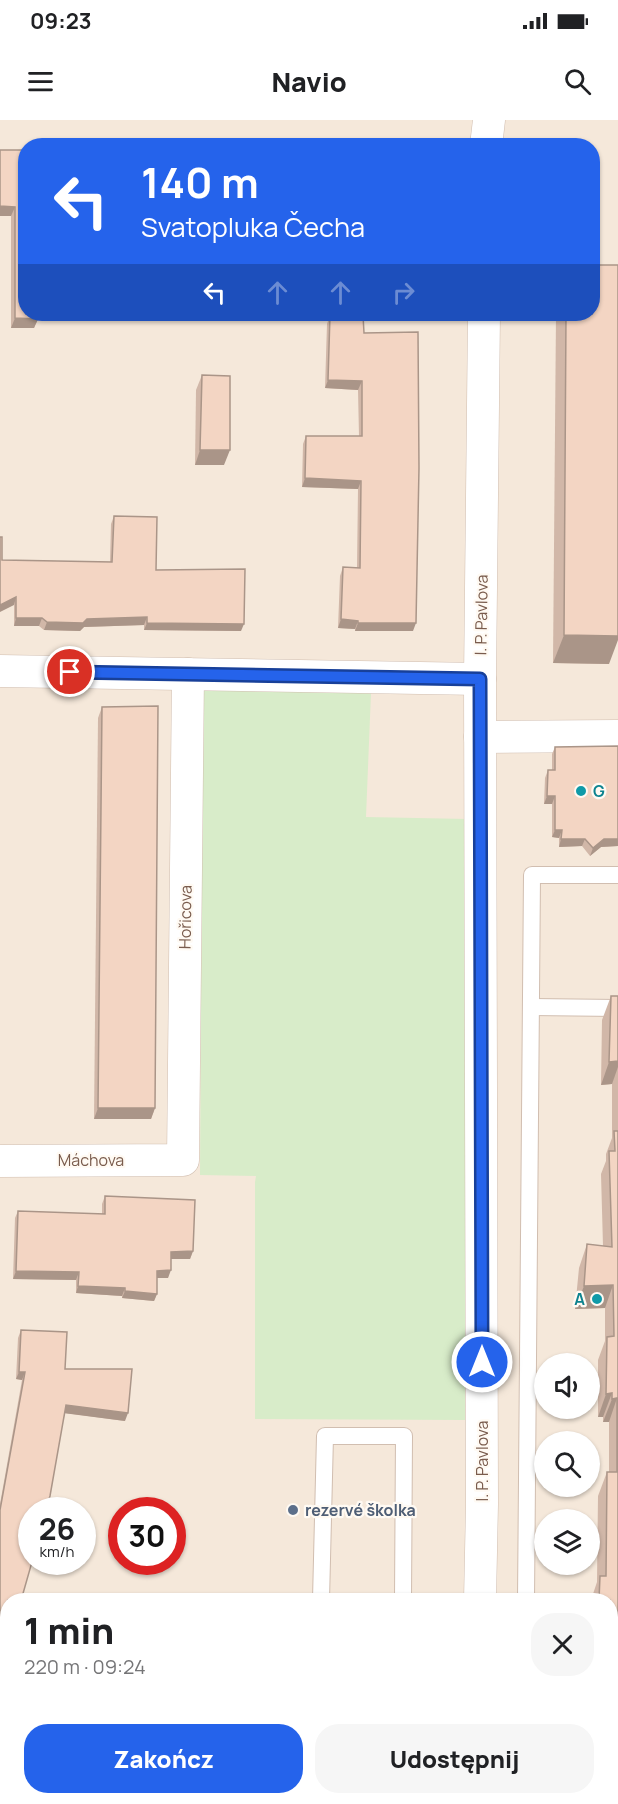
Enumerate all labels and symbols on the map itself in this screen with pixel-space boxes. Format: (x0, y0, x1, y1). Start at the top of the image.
street label: I. P. Pavlova (469, 574, 493, 656)
pin (44, 646, 95, 697)
place label: G (593, 780, 605, 802)
marker: G (574, 784, 588, 798)
street label: Hořicova (173, 885, 197, 949)
street label: Máchova (58, 1149, 124, 1171)
place label: A (574, 1288, 585, 1310)
marker: A (590, 1292, 604, 1306)
position arrow (450, 1330, 514, 1394)
street label: I. P. Pavlova (471, 1421, 493, 1501)
speed limit sign: 30 (108, 1497, 186, 1575)
place label: rezervé školka (305, 1499, 416, 1521)
marker: rezervé školka (286, 1503, 300, 1517)

